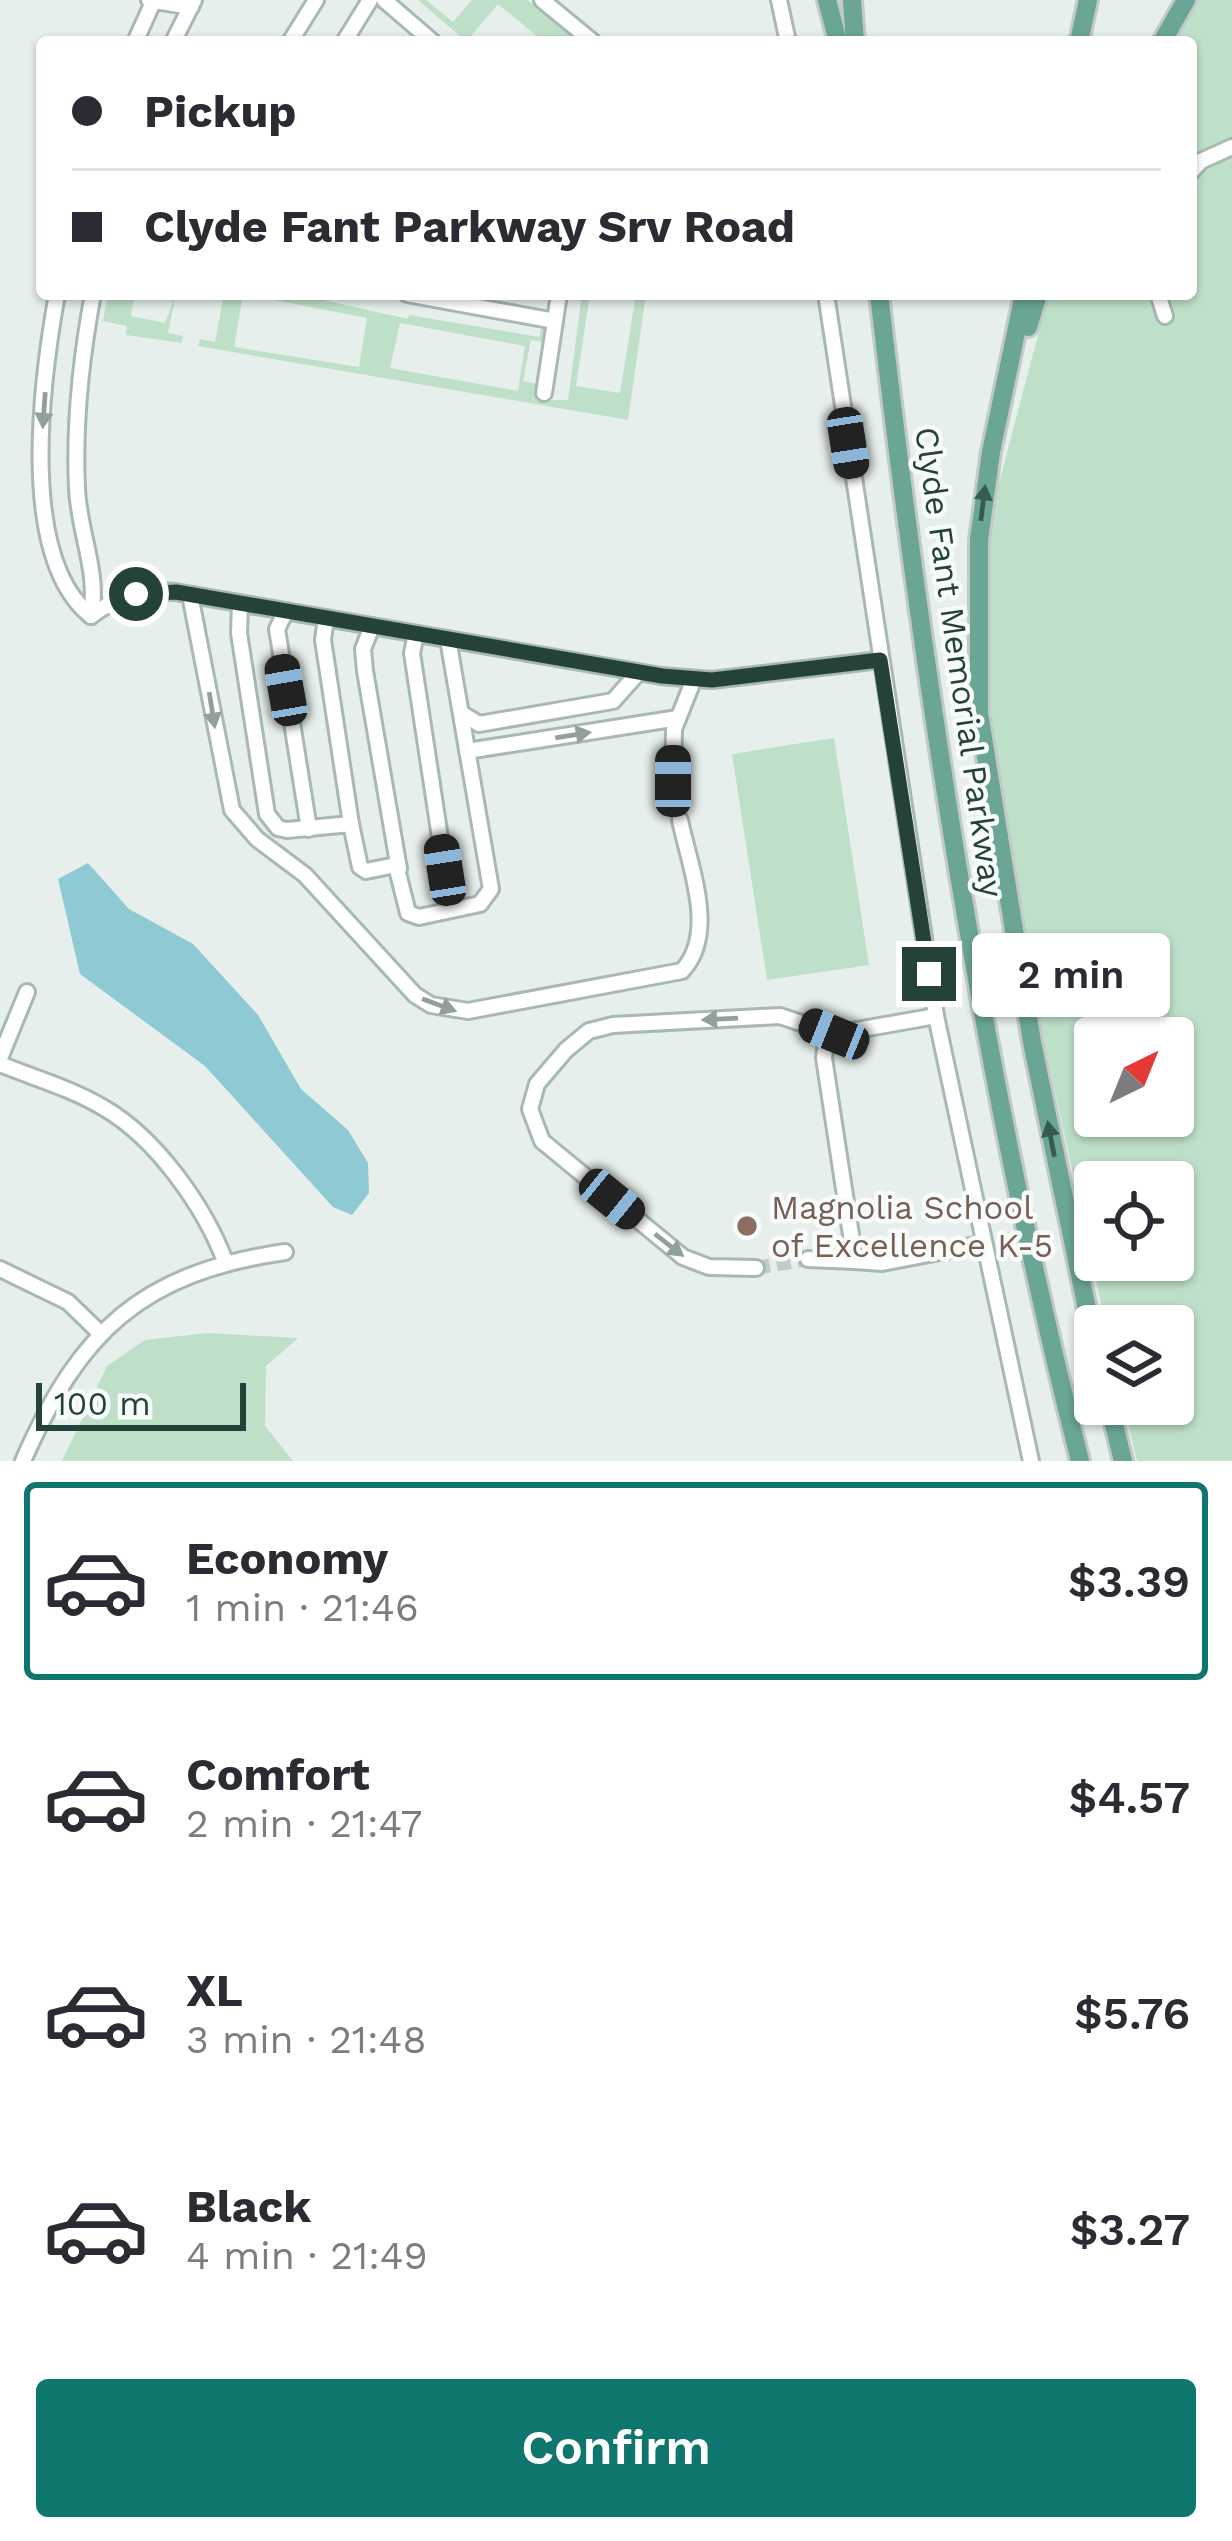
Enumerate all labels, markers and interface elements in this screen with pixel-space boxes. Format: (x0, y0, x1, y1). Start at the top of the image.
text: Pickup (144, 85, 296, 138)
text: Clyde Fant Parkway Srv Road (144, 200, 795, 253)
one-way arrow (35, 392, 54, 429)
car (825, 405, 871, 481)
street label: Clyde Fant Memorial Parkway (907, 424, 1012, 900)
one-way arrow (974, 484, 993, 522)
route start (109, 567, 163, 621)
car (262, 651, 310, 729)
one-way arrow (204, 691, 222, 729)
one-way arrow (554, 725, 592, 743)
car (655, 745, 691, 817)
car (422, 832, 468, 908)
callout: 2 min (971, 932, 1169, 1016)
route end (902, 947, 956, 1001)
text: 2 min (1018, 952, 1124, 997)
one-way arrow (421, 997, 457, 1015)
car (794, 1004, 874, 1064)
one-way arrow (700, 1010, 738, 1029)
north arrow (1074, 1017, 1194, 1137)
map controls (1074, 1017, 1194, 1425)
one-way arrow (1041, 1119, 1060, 1157)
button: locate (1074, 1161, 1194, 1281)
car (573, 1162, 651, 1236)
place label: Magnolia School of Excellence K-5 (771, 1188, 1053, 1265)
marker: Magnolia School of Excellence K-5 (734, 1213, 760, 1239)
one-way arrow (654, 1232, 685, 1257)
button: layers (1074, 1305, 1194, 1425)
scale bar (36, 1377, 246, 1430)
text: 100 m (54, 1384, 151, 1423)
icon: car (42, 1527, 150, 1635)
text: Economy (186, 1532, 388, 1585)
text: $3.39 (1068, 1555, 1190, 1608)
text: 1 min · 21:46 (186, 1585, 419, 1630)
icon: car (42, 1743, 150, 1851)
text: Comfort (186, 1748, 370, 1801)
text: $4.57 (1069, 1771, 1190, 1824)
text: 2 min · 21:47 (186, 1801, 422, 1846)
icon: car (42, 1959, 150, 2067)
text: XL (186, 1964, 243, 2017)
text: $5.76 (1074, 1987, 1190, 2040)
text: 3 min · 21:48 (186, 2017, 426, 2062)
icon: car (42, 2175, 150, 2283)
text: Black (186, 2180, 311, 2233)
text: $3.27 (1070, 2203, 1190, 2256)
text: 4 min · 21:49 (186, 2233, 428, 2278)
button: Confirm (36, 2379, 1196, 2517)

